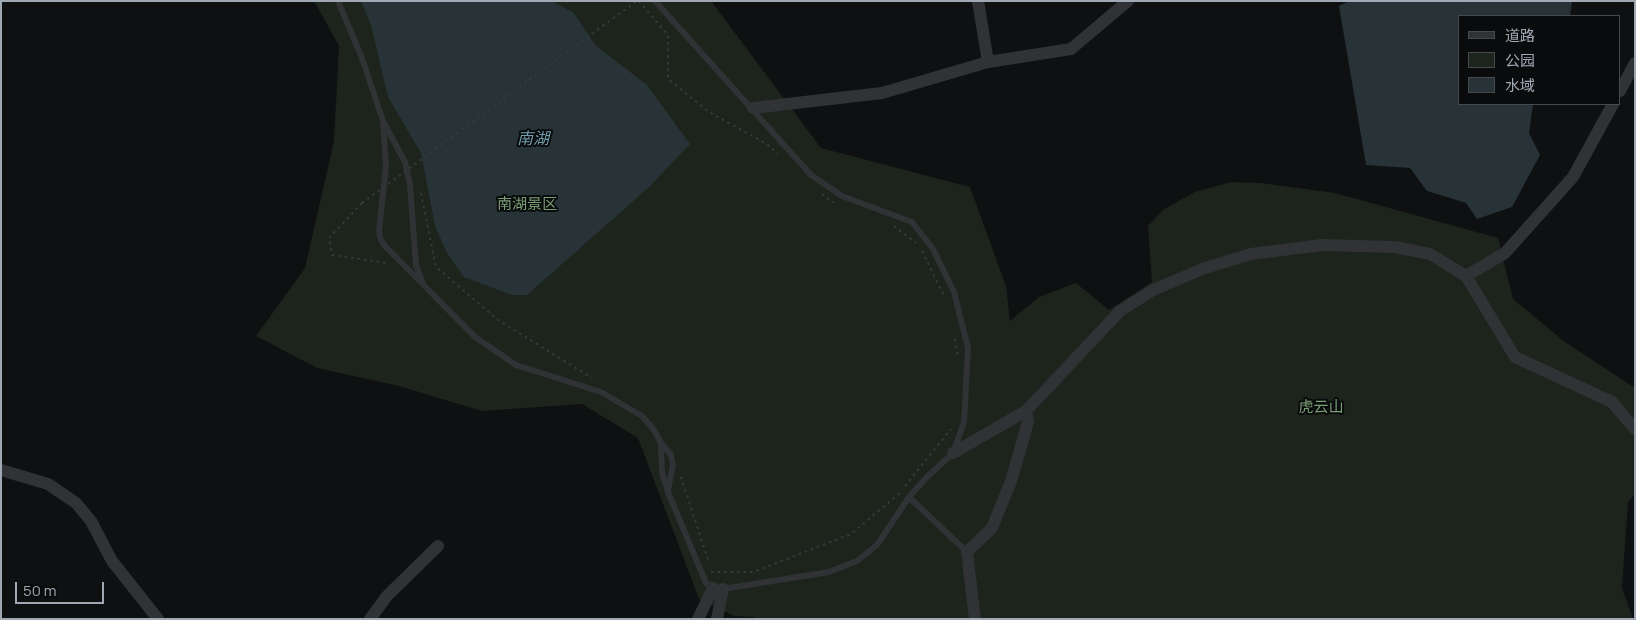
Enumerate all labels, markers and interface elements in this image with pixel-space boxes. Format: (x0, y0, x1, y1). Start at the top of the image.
legend (1458, 15, 1621, 105)
text: 道路 (1505, 25, 1535, 46)
text: 公园 (1505, 50, 1535, 71)
text: 水域 (1505, 75, 1535, 96)
water label: 南湖 (517, 130, 549, 150)
park label: 南湖景区 (497, 196, 557, 214)
park label: 虎云山 (1299, 399, 1343, 417)
scale bar (18, 572, 106, 604)
text: 50 m (23, 580, 57, 601)

